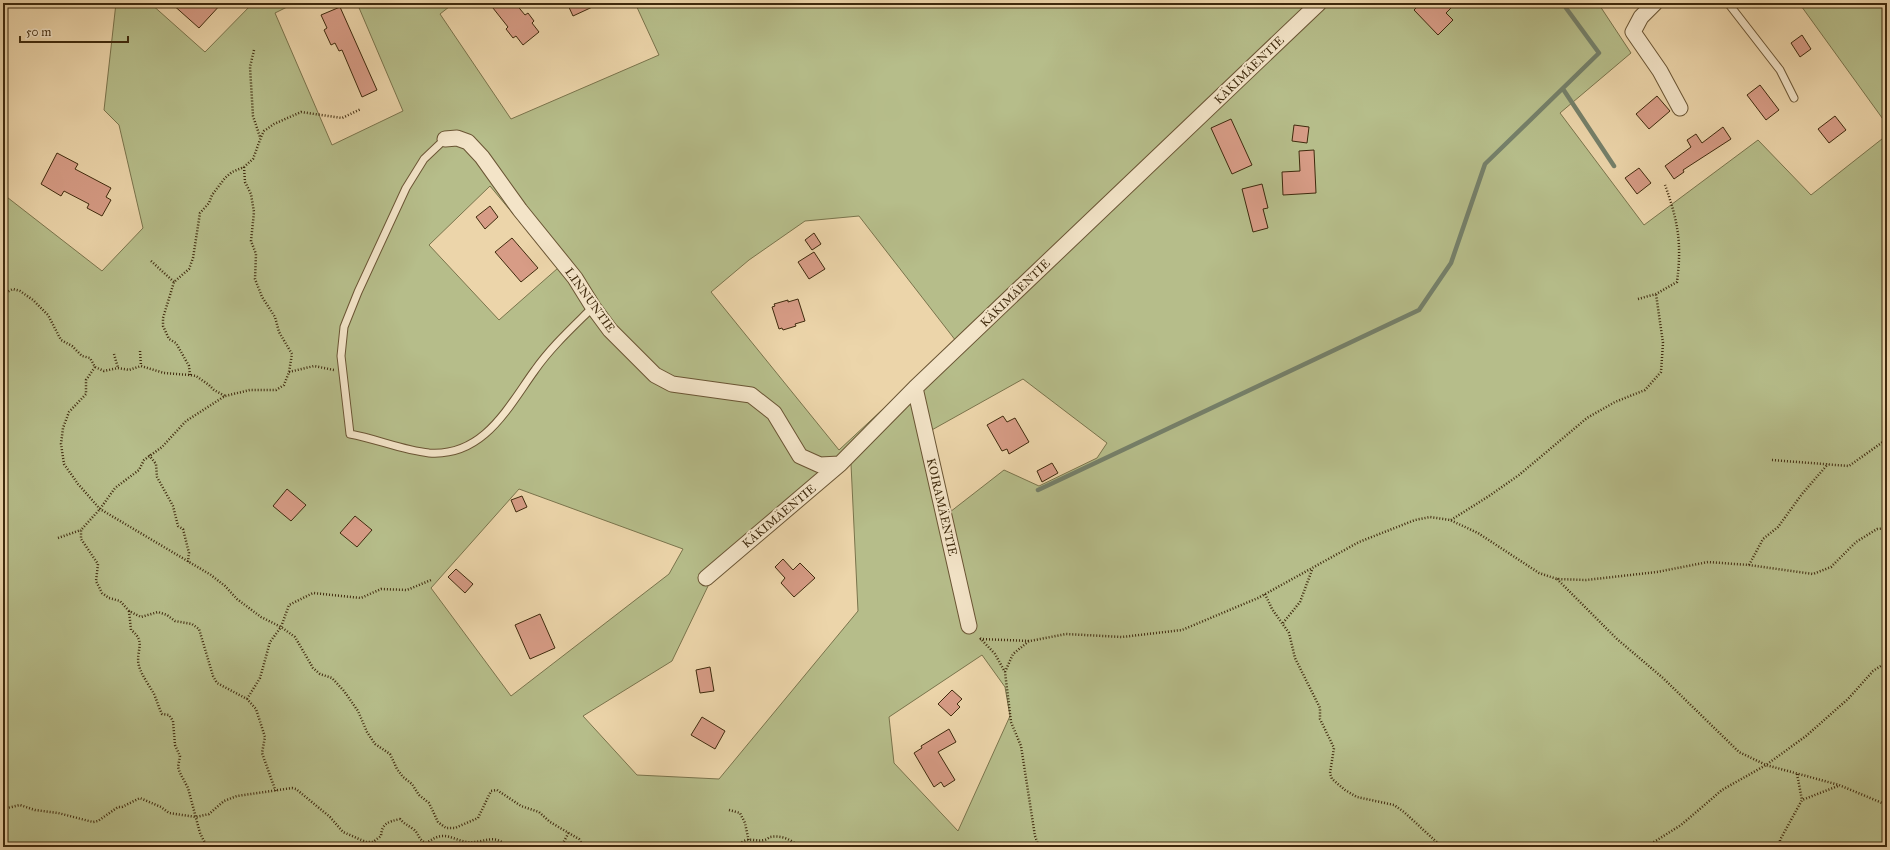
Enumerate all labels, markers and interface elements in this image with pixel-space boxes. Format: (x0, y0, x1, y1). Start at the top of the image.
scale bar (20, 18, 128, 44)
text: 50 m (26, 25, 51, 39)
street label: KÄKIMÄENTIE (1211, 32, 1287, 107)
street label: KÄKIMÄENTIE (977, 255, 1053, 330)
street label: LINNUNTIE (562, 265, 618, 335)
street label: KOIRAMÄENTIE (924, 456, 961, 558)
street label: KÄKIMÄENTIE (739, 480, 819, 551)

